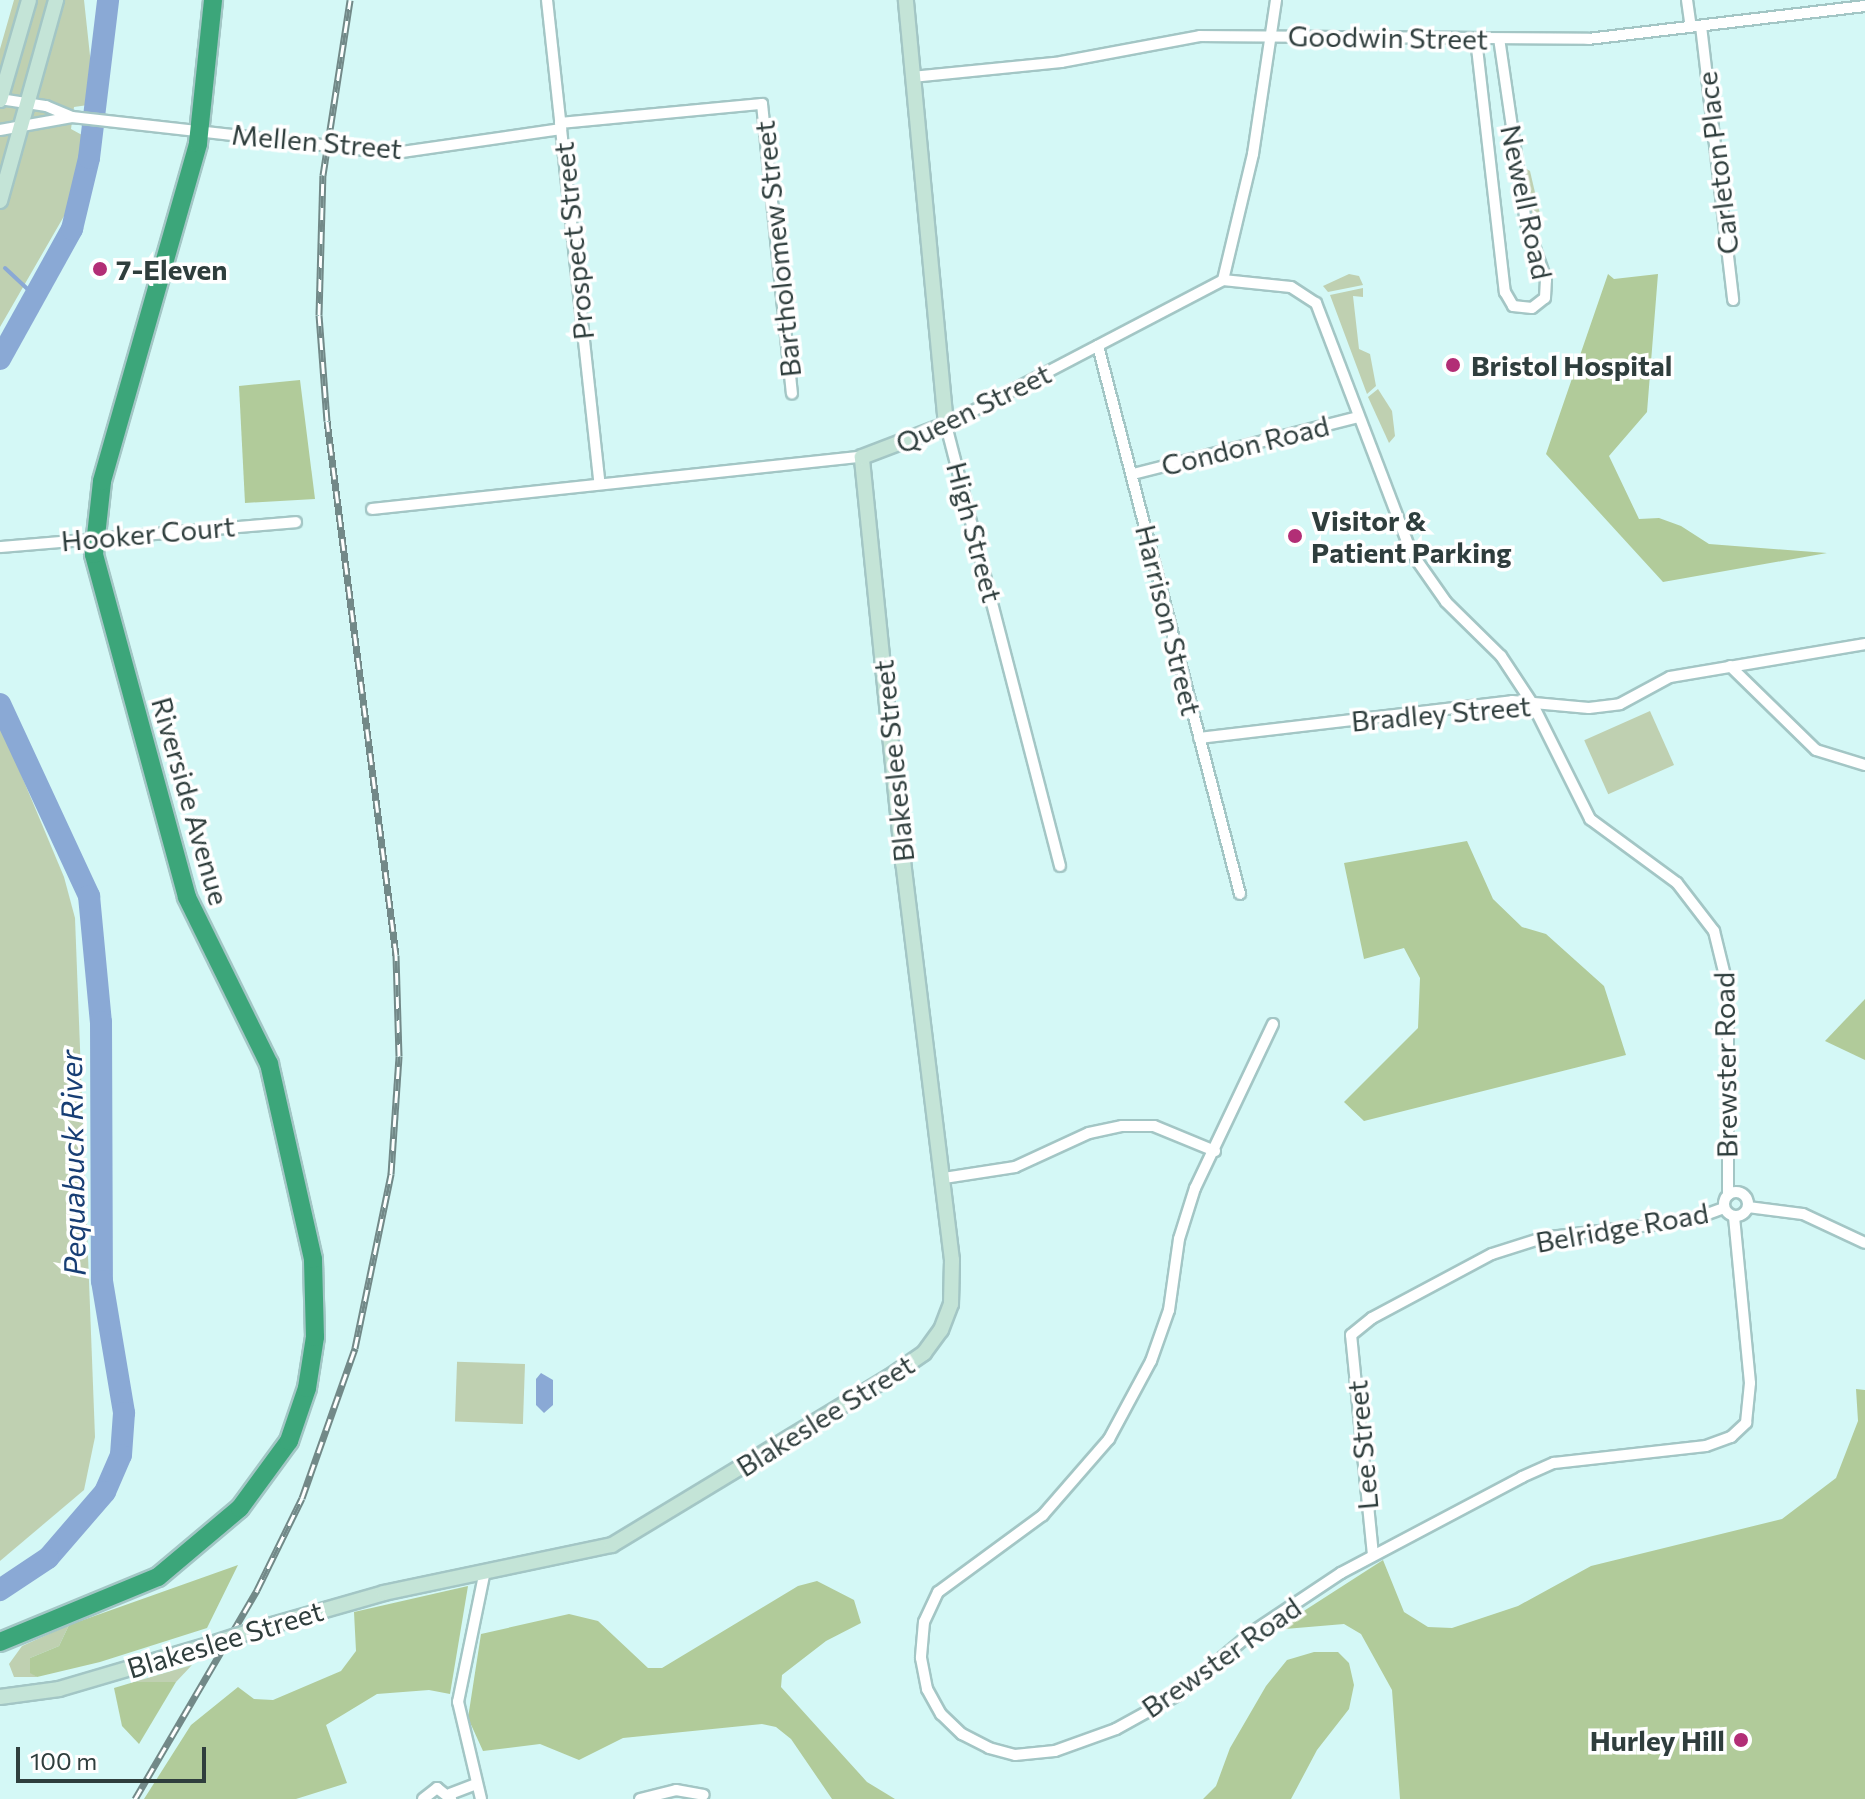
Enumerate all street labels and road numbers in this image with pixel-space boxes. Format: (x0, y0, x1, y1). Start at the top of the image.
street label: Goodwin Street (1288, 18, 1488, 56)
street label: Carleton Place (1689, 70, 1745, 256)
street label: Mellen Street (230, 117, 404, 165)
street label: Bartholomew Street (747, 119, 807, 379)
street label: Newell Road (1494, 122, 1560, 282)
street label: Prospect Street (546, 140, 600, 342)
street label: Queen Street (890, 356, 1056, 460)
street label: Condon Road (1158, 408, 1332, 482)
street label: High Street (940, 458, 1010, 606)
street label: Hooker Court (60, 509, 236, 557)
street label: Harrison Street (1129, 521, 1209, 719)
street label: Blakeslee Street (866, 658, 920, 864)
street label: Bradley Street (1350, 688, 1532, 738)
street label: Riverside Avenue (145, 693, 237, 909)
street label: Brewster Road (1707, 972, 1743, 1158)
street label: Belridge Road (1533, 1195, 1711, 1259)
street label: Blakeslee Street (730, 1347, 920, 1483)
street label: Lee Street (1340, 1379, 1384, 1511)
street label: Brewster Road (1135, 1590, 1307, 1724)
street label: Blakeslee Street (123, 1593, 327, 1685)

